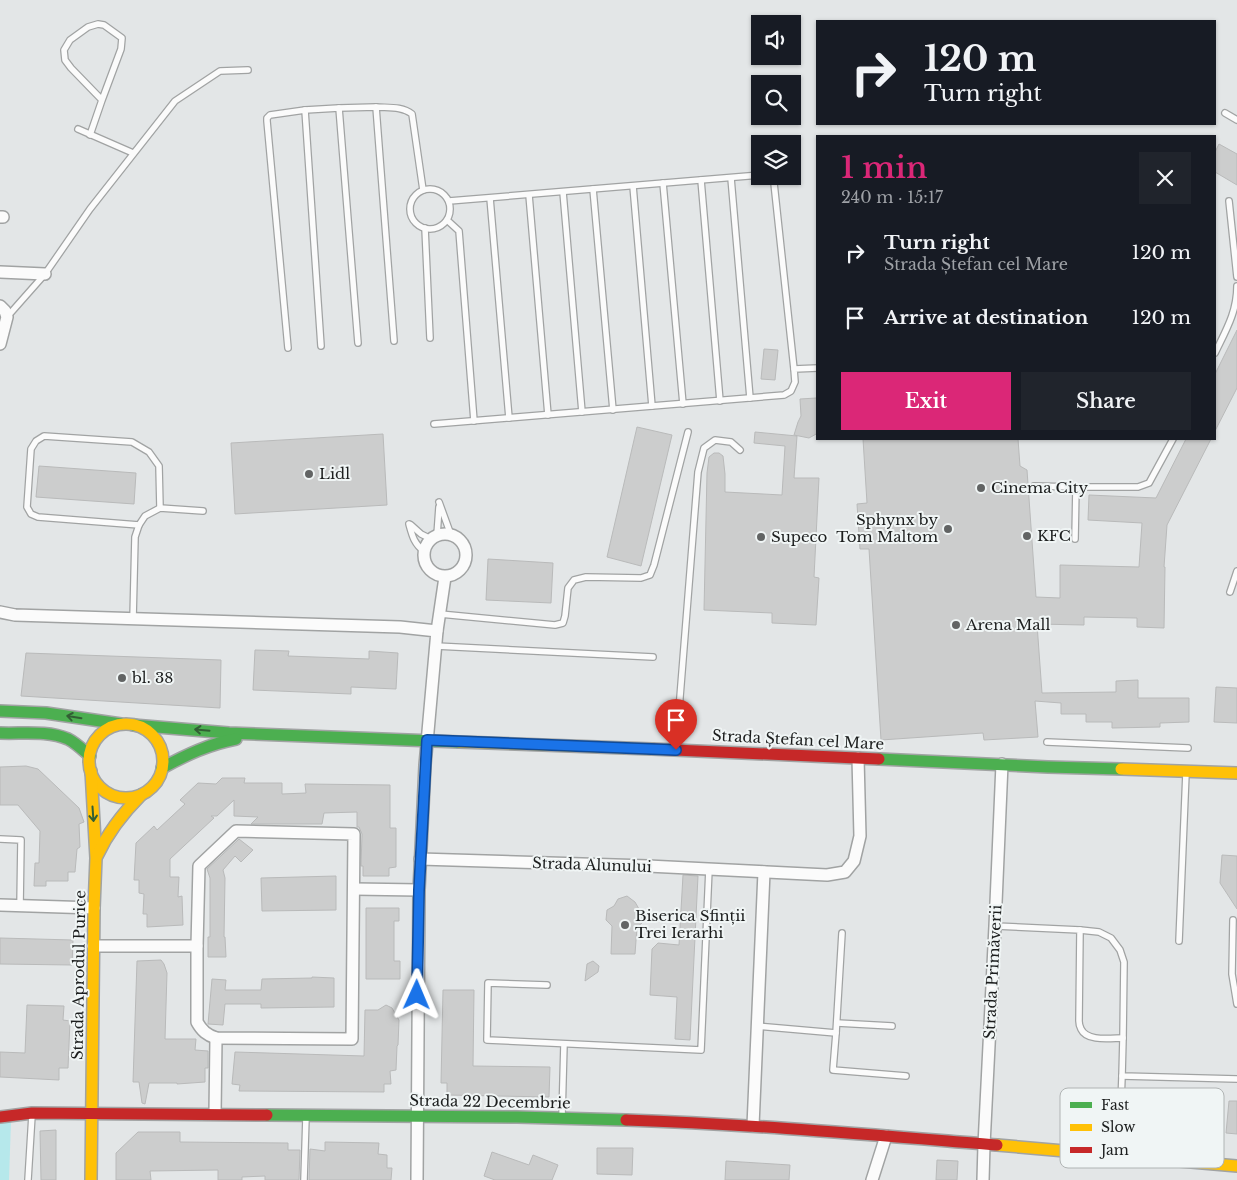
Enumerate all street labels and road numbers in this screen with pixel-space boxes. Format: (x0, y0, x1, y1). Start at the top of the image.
street label: Strada Ștefan cel Mare (711, 726, 885, 753)
street label: Strada Alunului (532, 853, 652, 876)
street label: Strada Aprodul Purice (68, 890, 89, 1060)
street label: Strada Primăverii (979, 904, 1006, 1040)
street label: Strada 22 Decembrie (409, 1091, 571, 1112)

